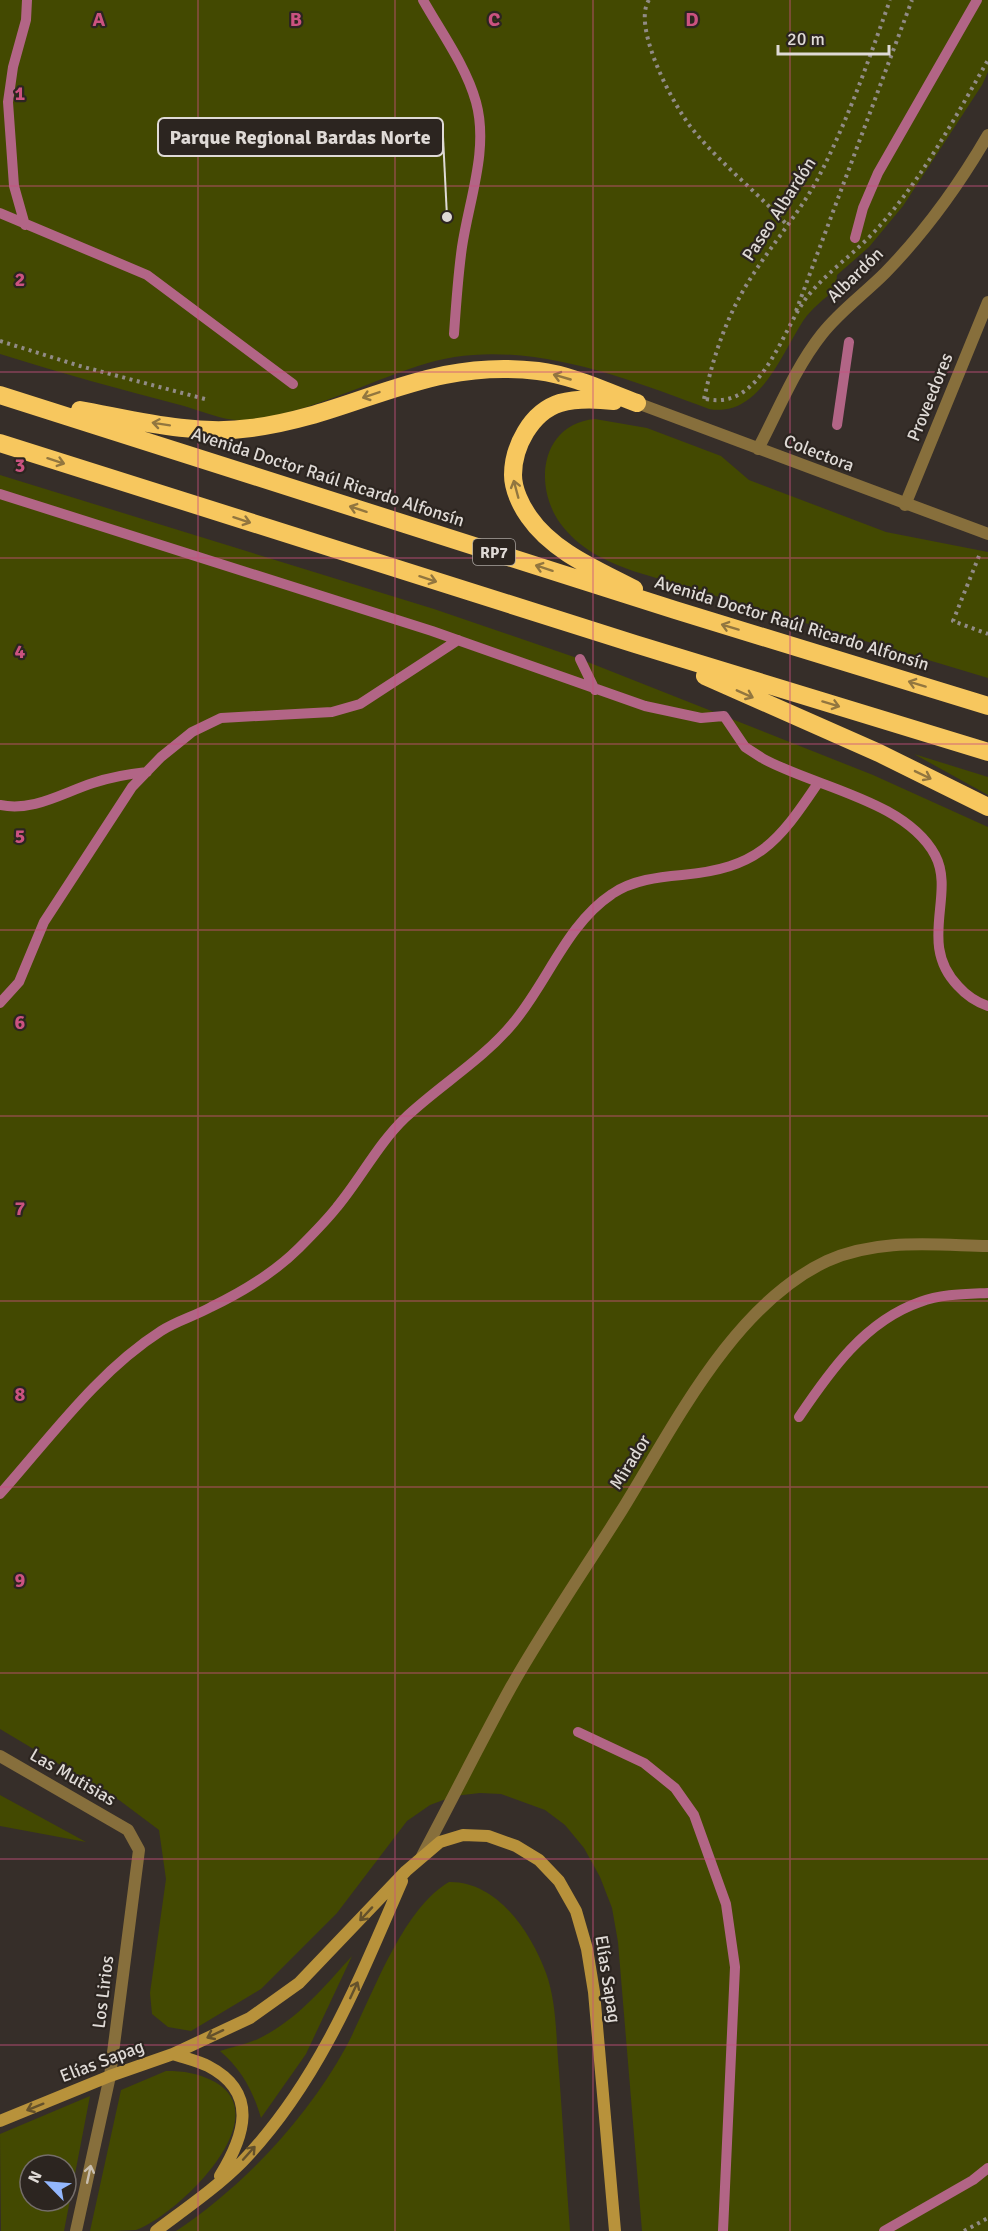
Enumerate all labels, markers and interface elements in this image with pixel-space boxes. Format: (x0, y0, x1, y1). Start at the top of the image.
text: A (93, 7, 106, 32)
text: B (290, 7, 302, 32)
text: C (488, 7, 500, 32)
text: D (685, 7, 699, 32)
scale bar (778, 18, 889, 56)
text: 20 m (787, 28, 825, 50)
text: 1 (15, 81, 26, 106)
callout: Parque Regional Bardas Norte (158, 118, 443, 156)
text: Parque Regional Bardas Norte (169, 125, 431, 150)
street label: Paseo Albardón (737, 153, 821, 265)
street label: Albardón (822, 243, 888, 307)
text: 2 (15, 267, 25, 292)
street label: Proveedores (902, 349, 958, 444)
one-way arrow (553, 371, 572, 382)
one-way arrow (363, 390, 381, 401)
one-way arrow (151, 418, 171, 429)
street label: Avenida Doctor Raúl Ricardo Alfonsín (189, 422, 467, 532)
street label: Colectora (781, 430, 857, 476)
text: 3 (15, 453, 25, 478)
one-way arrow (46, 456, 65, 467)
one-way arrow (510, 480, 521, 499)
one-way arrow (349, 503, 368, 514)
one-way arrow (232, 515, 251, 526)
road number: RP7 (473, 539, 515, 565)
one-way arrow (535, 562, 554, 573)
street label: Avenida Doctor Raúl Ricardo Alfonsín (652, 571, 932, 675)
one-way arrow (418, 574, 437, 585)
one-way arrow (721, 621, 740, 632)
text: 4 (15, 639, 26, 664)
one-way arrow (908, 678, 927, 689)
one-way arrow (736, 689, 754, 700)
one-way arrow (821, 699, 840, 710)
one-way arrow (913, 769, 931, 781)
text: 5 (15, 824, 25, 849)
text: 6 (15, 1010, 26, 1035)
text: 7 (15, 1196, 26, 1221)
text: 8 (15, 1382, 26, 1407)
street label: Mirador (605, 1430, 656, 1493)
text: 9 (15, 1568, 26, 1593)
street label: Las Mutisias (26, 1744, 120, 1811)
one-way arrow (360, 1906, 374, 1921)
street label: Elías Sapag (590, 1934, 626, 2024)
street label: Los Lirios (88, 1954, 118, 2030)
one-way arrow (349, 1982, 361, 2000)
one-way arrow (207, 2029, 225, 2041)
street label: Elías Sapag (57, 2035, 147, 2087)
one-way arrow (26, 2102, 44, 2113)
one-way arrow (242, 2146, 256, 2161)
north arrow (18, 2153, 78, 2213)
one-way arrow (84, 2165, 95, 2184)
text: N (24, 2168, 47, 2186)

